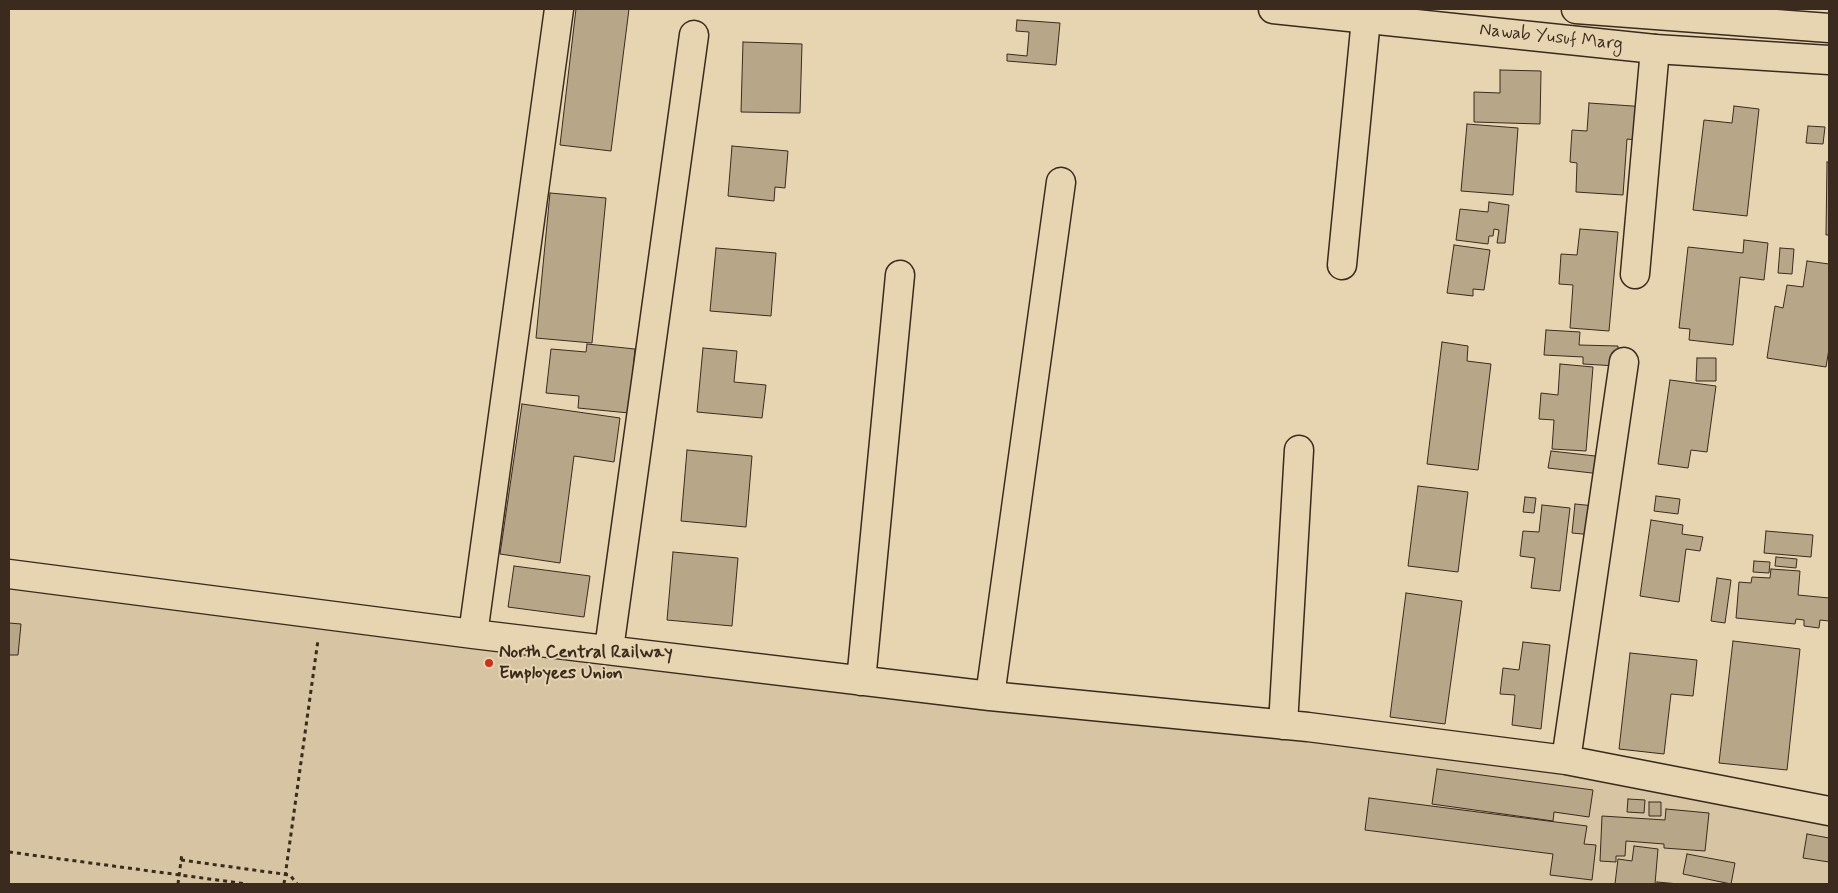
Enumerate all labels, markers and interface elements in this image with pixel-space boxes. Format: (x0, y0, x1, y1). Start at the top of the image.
street label: Nawab Yusuf Marg (1478, 20, 1624, 56)
place label: North Central Railway Employees Union (499, 642, 673, 684)
marker: North Central Railway Employees Union (483, 657, 495, 669)

